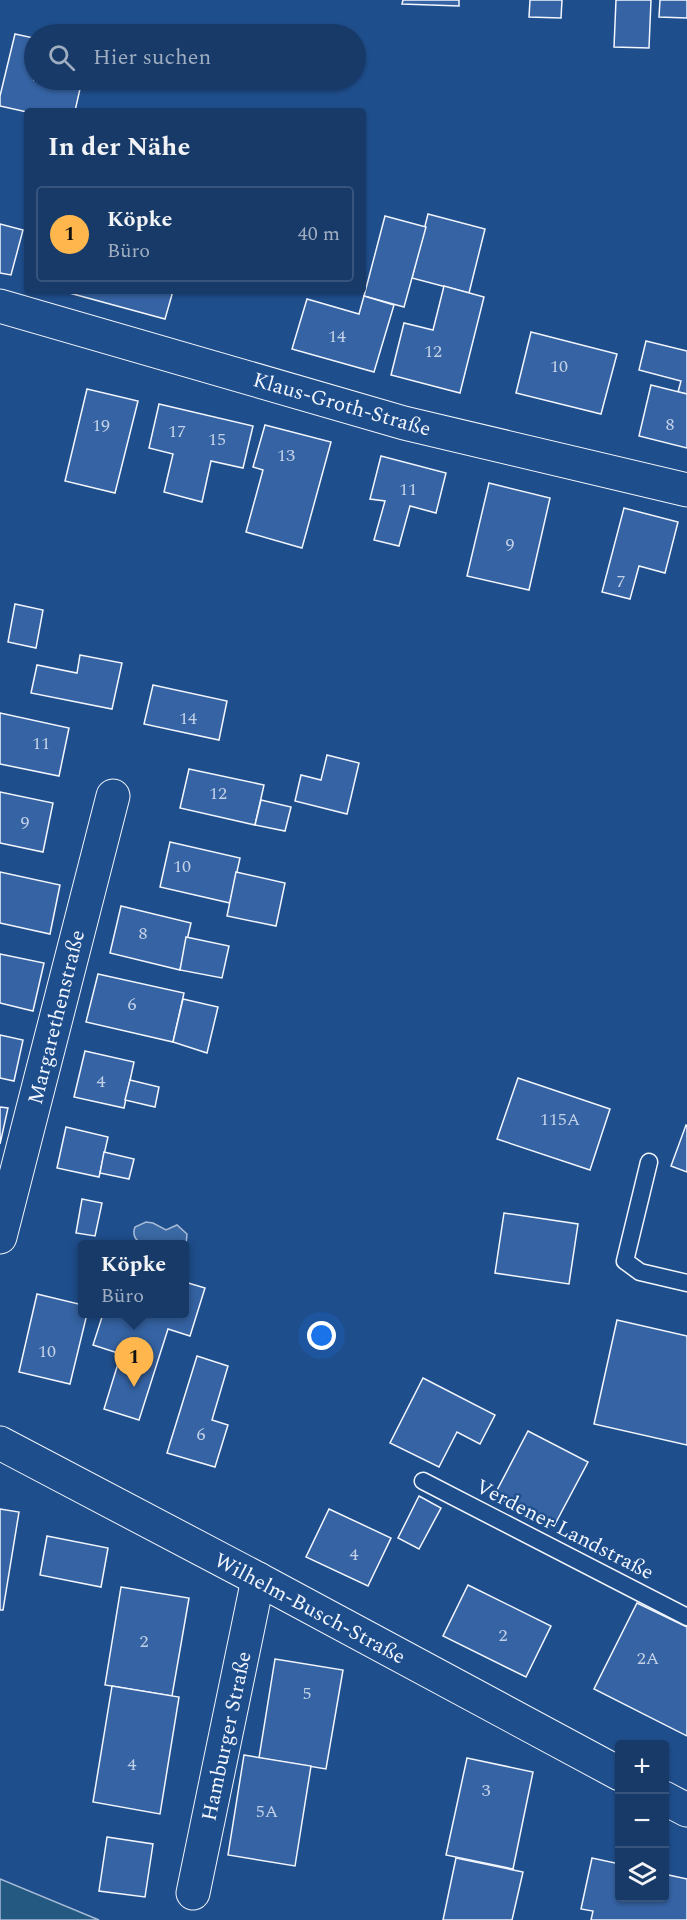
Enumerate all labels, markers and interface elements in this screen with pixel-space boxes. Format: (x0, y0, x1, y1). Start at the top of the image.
search box (24, 24, 366, 90)
icon: search (45, 41, 78, 74)
text: Hier suchen (93, 41, 211, 74)
text: In der Nähe (48, 127, 190, 167)
text: Köpke (107, 203, 172, 236)
text: 1 (64, 219, 75, 249)
text: 40 m (298, 219, 340, 249)
text: Büro (107, 236, 150, 266)
house number: 14 (328, 323, 346, 350)
house number: 12 (424, 338, 442, 365)
house number: 10 (550, 353, 568, 380)
street label: Klaus-Groth-Straße (249, 364, 434, 446)
house number: 8 (666, 411, 675, 438)
house number: 19 (92, 412, 110, 439)
house number: 17 (168, 418, 186, 445)
house number: 15 (208, 426, 226, 453)
house number: 13 (277, 442, 295, 469)
house number: 11 (399, 476, 417, 503)
house number: 9 (506, 531, 515, 558)
house number: 7 (617, 568, 626, 595)
house number: 14 (179, 705, 197, 732)
house number: 11 (32, 730, 50, 757)
house number: 12 (209, 780, 227, 807)
house number: 9 (21, 809, 30, 836)
house number: 10 (173, 853, 191, 880)
house number: 8 (139, 920, 148, 947)
street label: Margarethenstraße (20, 927, 94, 1108)
house number: 6 (128, 991, 137, 1018)
house number: 4 (97, 1068, 106, 1095)
house number: 115A (540, 1106, 580, 1133)
popup (78, 1240, 189, 1318)
text: Köpke (101, 1248, 166, 1281)
text: Büro (101, 1281, 144, 1311)
your location (307, 1321, 336, 1350)
house number: 10 (38, 1338, 56, 1365)
pin: 1 (114, 1338, 154, 1387)
house number: 6 (197, 1421, 206, 1448)
street label: Verdener Landstraße (470, 1471, 659, 1589)
house number: 4 (350, 1541, 359, 1568)
street label: Wilhelm-Busch-Straße (208, 1545, 411, 1673)
house number: 2 (499, 1622, 508, 1649)
house number: 2 (140, 1628, 149, 1655)
house number: 2A (637, 1645, 659, 1672)
street label: Hamburger Straße (193, 1648, 261, 1824)
house number: 5 (303, 1680, 312, 1707)
map controls (615, 1740, 669, 1902)
button: + (615, 1740, 669, 1794)
house number: 4 (128, 1751, 137, 1778)
house number: 3 (482, 1777, 491, 1804)
button: − (615, 1794, 669, 1848)
house number: 5A (256, 1798, 278, 1825)
button: layers (615, 1848, 669, 1902)

